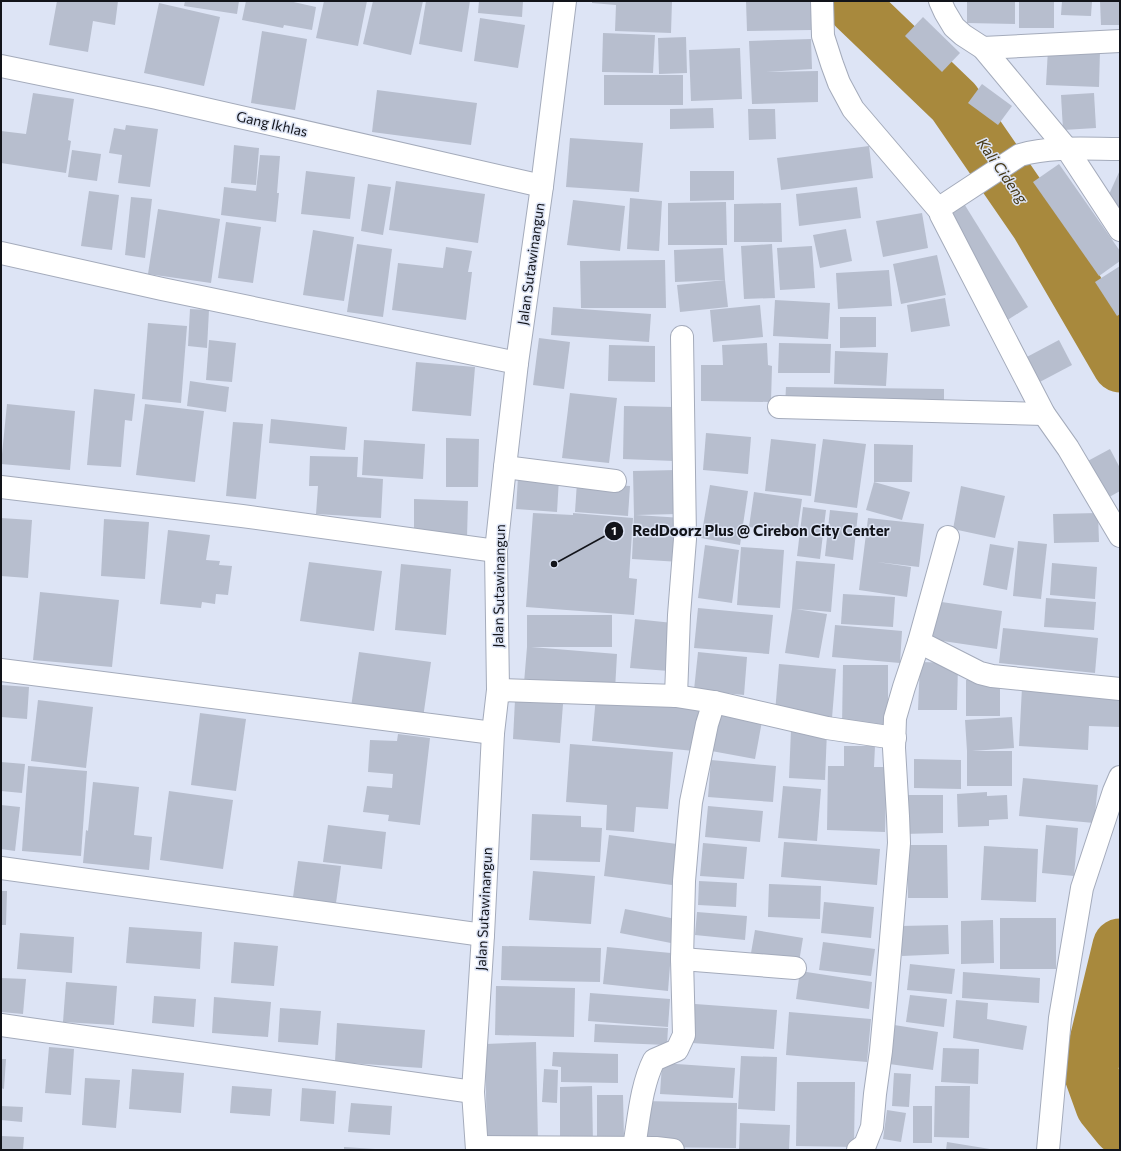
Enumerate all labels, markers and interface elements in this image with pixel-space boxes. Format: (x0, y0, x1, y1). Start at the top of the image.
street label: Gang Ikhlas (235, 107, 309, 140)
water label: Kali Cideng (974, 134, 1032, 207)
street label: Jalan Sutawinangun (513, 202, 548, 326)
callout: RedDoorz Plus @ Cirebon City Center (604, 517, 898, 544)
text: RedDoorz Plus @ Cirebon City Center (632, 521, 890, 539)
text: 1 (611, 523, 617, 537)
street label: Jalan Sutawinangun (489, 524, 508, 648)
street label: Jalan Sutawinangun (472, 847, 495, 971)

